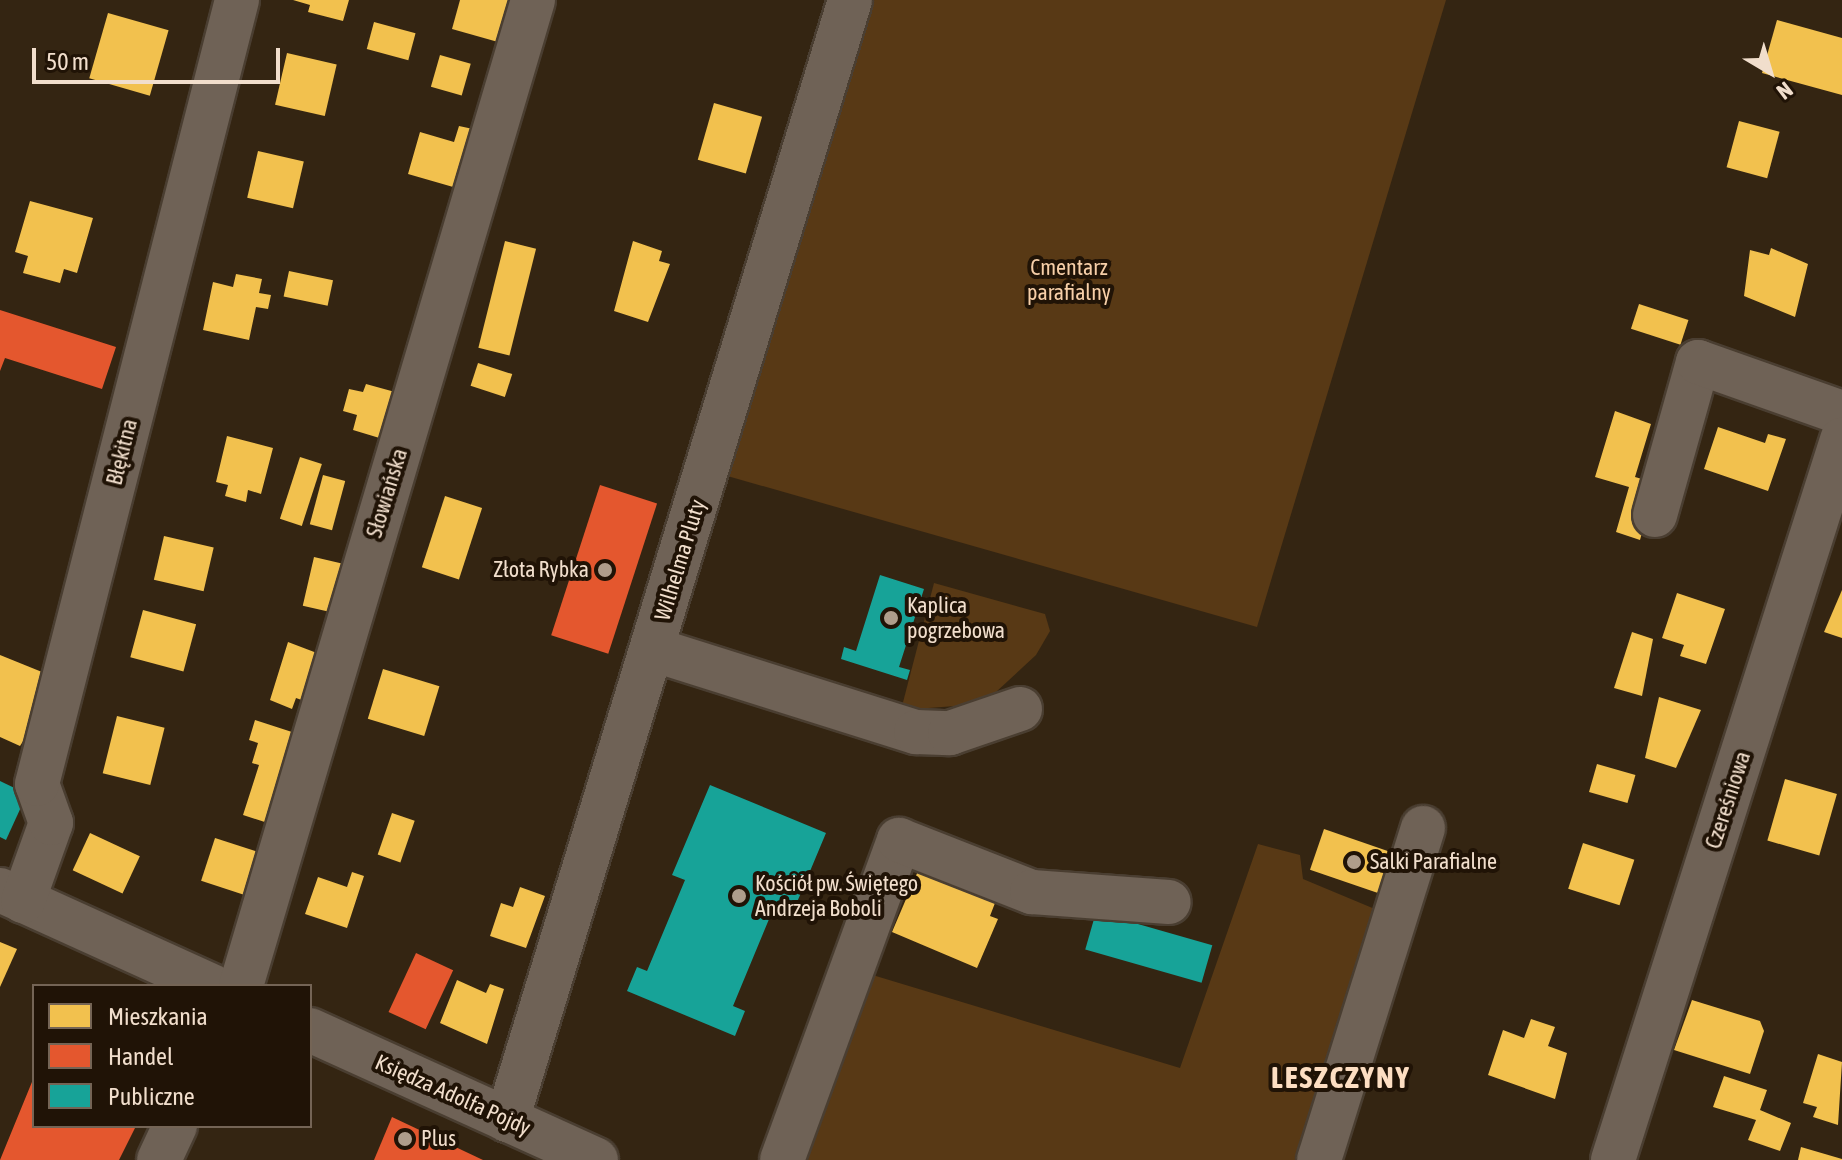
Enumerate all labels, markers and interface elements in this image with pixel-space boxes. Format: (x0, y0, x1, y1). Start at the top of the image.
scale bar (36, 32, 284, 82)
north arrow (1730, 32, 1810, 112)
text: 50 m (46, 48, 89, 75)
text: N (1772, 77, 1798, 105)
park label: Cmentarz parafialny (1027, 254, 1111, 306)
street label: Błękitna (101, 416, 143, 488)
street label: Słowiańska (361, 445, 413, 541)
street label: Wilhelma Pluty (649, 496, 711, 624)
place label: Złota Rybka (493, 557, 589, 583)
marker: Złota Rybka (596, 561, 614, 579)
place label: Kaplica pogrzebowa (907, 592, 1005, 644)
marker: Kaplica pogrzebowa (882, 609, 900, 627)
street label: Czereśniowa (1700, 748, 1756, 852)
place label: Salki Parafialne (1370, 849, 1497, 875)
marker: Salki Parafialne (1345, 853, 1363, 871)
place label: Kościół pw. Świętego Andrzeja Boboli (755, 870, 918, 922)
marker: Kościół pw. Świętego Andrzeja Boboli (730, 887, 748, 905)
legend (32, 984, 312, 1128)
text: Mieszkania (108, 1003, 208, 1030)
text: Handel (108, 1043, 173, 1070)
street label: Księdza Adolfa Pojdy (371, 1049, 535, 1141)
district label: LESZCZYNY (1271, 1059, 1411, 1095)
text: Publiczne (108, 1083, 195, 1110)
place label: Plus (421, 1126, 456, 1152)
marker: Plus (396, 1130, 414, 1148)

